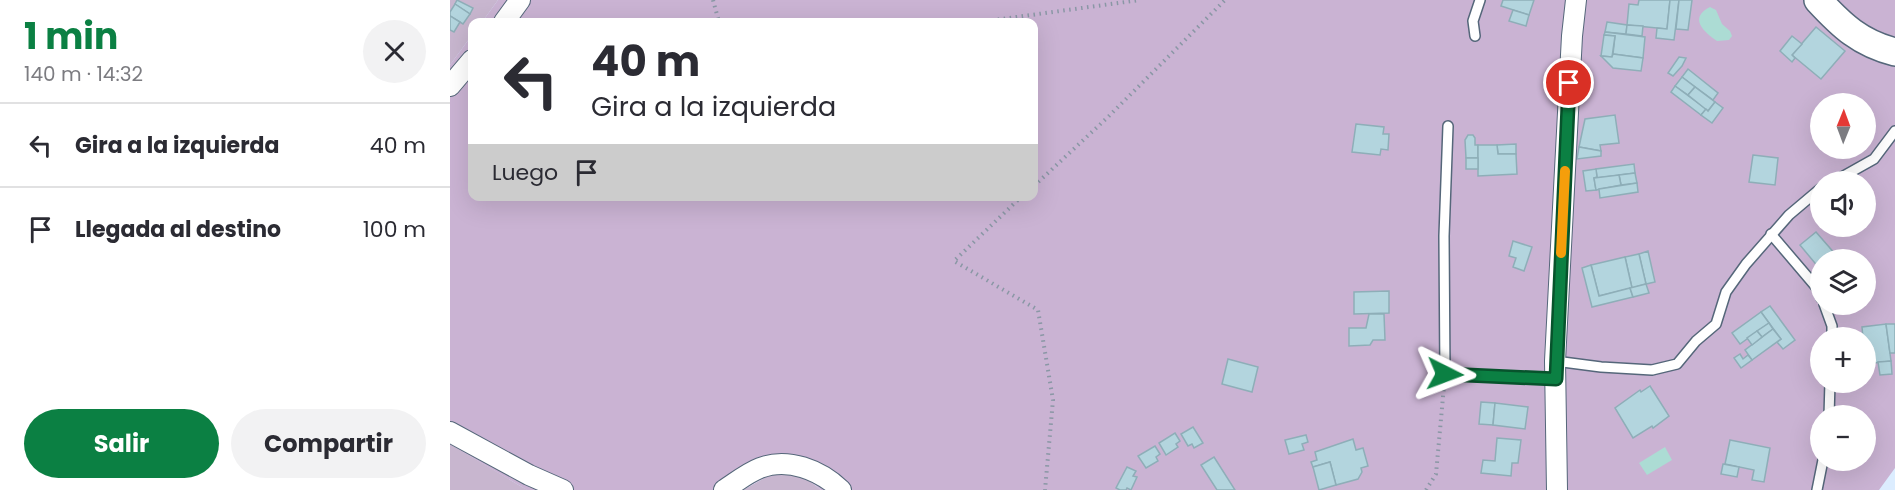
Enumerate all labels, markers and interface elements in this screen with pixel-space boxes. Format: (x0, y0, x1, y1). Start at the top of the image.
text: 1 min (24, 11, 118, 62)
button: close (363, 20, 426, 83)
text: 40 m (591, 32, 700, 91)
icon: left (492, 42, 570, 120)
pin (1543, 57, 1594, 108)
text: 140 m · 14:32 (24, 60, 143, 88)
icon: arrive (1552, 66, 1585, 99)
text: Gira a la izquierda (591, 88, 836, 125)
north arrow (1810, 93, 1876, 159)
map controls (1810, 93, 1876, 471)
icon: left (24, 129, 57, 162)
text: Gira a la izquierda (75, 130, 279, 161)
text: 40 m (370, 130, 426, 161)
icon: arrive (570, 156, 603, 189)
text: Luego (492, 157, 558, 188)
button: sound (1810, 171, 1876, 237)
icon: arrive (24, 213, 57, 246)
text: Llegada al destino (75, 214, 281, 245)
text: 100 m (363, 214, 426, 245)
button: layers (1810, 249, 1876, 315)
button: + (1810, 327, 1876, 393)
position arrow (1413, 342, 1477, 406)
button: − (1810, 405, 1876, 471)
button: Salir (24, 409, 219, 478)
button: Compartir (231, 409, 426, 478)

